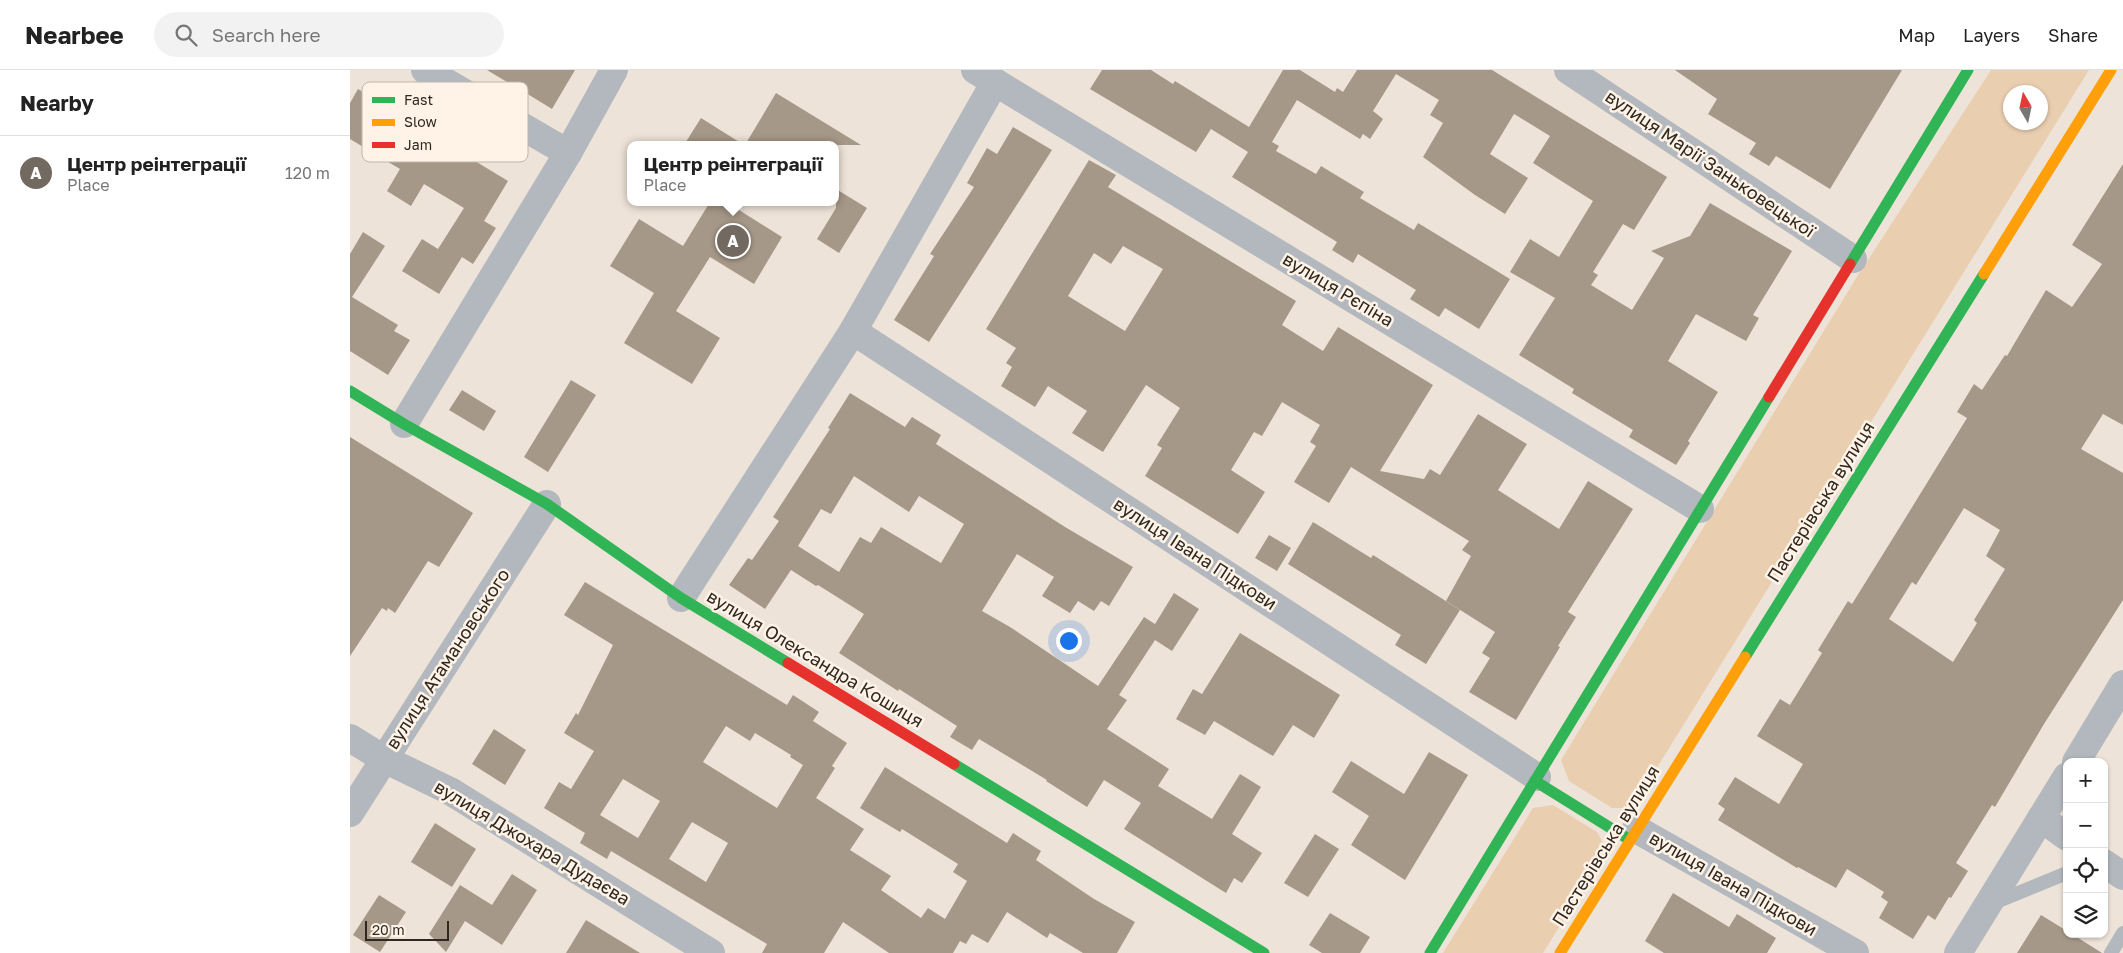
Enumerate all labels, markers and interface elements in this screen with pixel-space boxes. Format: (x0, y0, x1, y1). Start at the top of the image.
search box (154, 12, 504, 57)
text: Nearbee (25, 20, 124, 49)
icon: search (172, 21, 200, 49)
text: Search here (212, 23, 321, 46)
text: Map (1898, 24, 1935, 46)
text: Layers (1963, 24, 2020, 46)
text: Share (2048, 24, 2098, 46)
legend (362, 82, 528, 162)
street label: вулиця Марії Заньковецької (1602, 85, 1820, 242)
north arrow (2003, 85, 2048, 130)
text: Nearby (20, 90, 94, 116)
text: Fast (404, 91, 433, 108)
text: Slow (404, 113, 437, 130)
text: Jam (404, 136, 432, 153)
popup (627, 141, 839, 206)
text: Центр реінтеграції (67, 152, 246, 175)
text: Центр реінтеграції (644, 152, 822, 175)
text: A (30, 163, 42, 183)
text: 120 m (285, 163, 330, 183)
text: Place (67, 175, 110, 195)
text: Place (644, 175, 686, 195)
pin: A (717, 222, 749, 260)
street label: вулиця Рєпіна (1279, 247, 1398, 331)
street label: Пастерівська вулиця (1762, 417, 1879, 586)
street label: вулиця Івана Підкови (1110, 492, 1281, 614)
street label: вулиця Атамановського (381, 564, 514, 753)
street label: вулиця Олександра Кошиця (703, 585, 928, 732)
your location (1056, 628, 1082, 654)
map controls (2063, 758, 2108, 938)
button: + (2063, 758, 2108, 803)
street label: Пастерівська вулиця (1547, 761, 1664, 930)
street label: вулиця Джохара Дудаєва (431, 775, 634, 909)
button: − (2063, 803, 2108, 848)
street label: вулиця Івана Підкови (1646, 826, 1821, 940)
button: locate (2063, 848, 2108, 893)
button: layers (2063, 893, 2108, 938)
scale bar (365, 918, 449, 941)
text: 20 m (372, 921, 405, 938)

